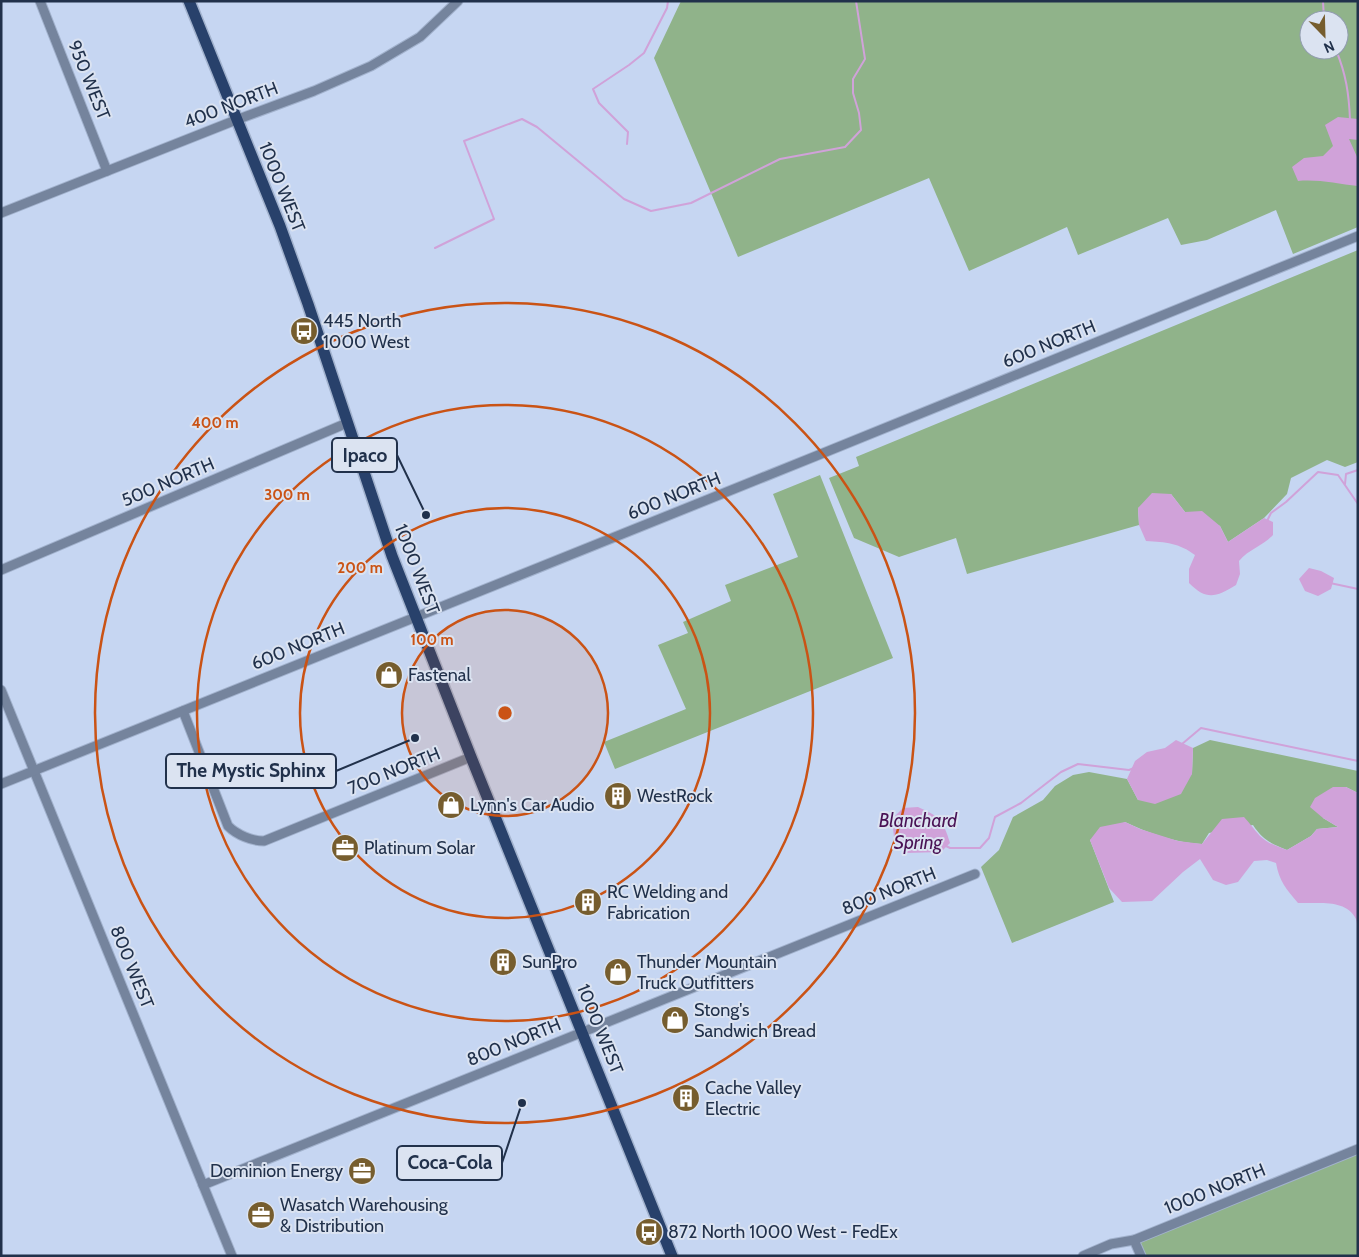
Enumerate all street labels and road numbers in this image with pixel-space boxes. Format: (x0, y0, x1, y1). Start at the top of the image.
street label: 950 WEST (63, 37, 115, 123)
street label: 400 NORTH (181, 77, 281, 133)
street label: 1000 WEST (254, 139, 310, 235)
street label: 600 NORTH (999, 315, 1099, 373)
street label: 500 NORTH (118, 453, 218, 511)
street label: 600 NORTH (624, 467, 724, 525)
street label: 1000 WEST (390, 521, 444, 618)
street label: 600 NORTH (248, 617, 348, 675)
street label: 700 NORTH (345, 743, 443, 799)
street label: 800 NORTH (839, 862, 939, 920)
street label: 800 WEST (105, 922, 159, 1012)
street label: 1000 WEST (572, 981, 628, 1077)
street label: 800 NORTH (464, 1013, 564, 1071)
street label: 1000 NORTH (1161, 1159, 1269, 1219)

